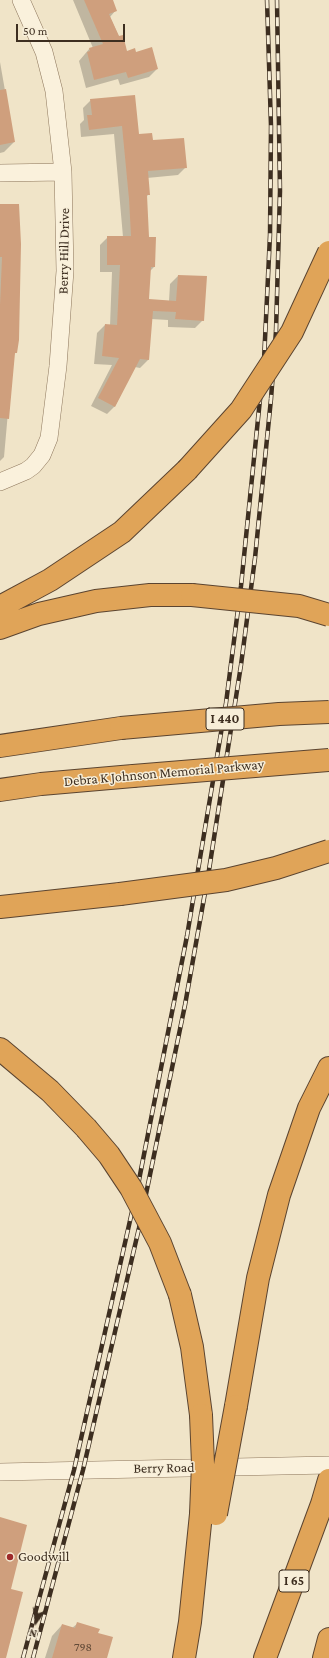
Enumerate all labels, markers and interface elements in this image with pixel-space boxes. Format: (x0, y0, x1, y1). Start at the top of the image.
scale bar (18, 16, 127, 42)
text: 50 m (23, 24, 47, 38)
street label: Berry Hill Drive (55, 208, 73, 294)
road number: I 440 (206, 708, 244, 730)
street label: Debra K Johnson Memorial Parkway (63, 756, 265, 790)
street label: Berry Road (133, 1459, 195, 1477)
place label: Goodwill (18, 1549, 69, 1565)
marker: Goodwill (5, 1552, 15, 1562)
road number: I 65 (279, 1570, 309, 1592)
north arrow (16, 1602, 56, 1642)
text: N (28, 1627, 38, 1640)
house number: 798 (74, 1640, 92, 1654)

